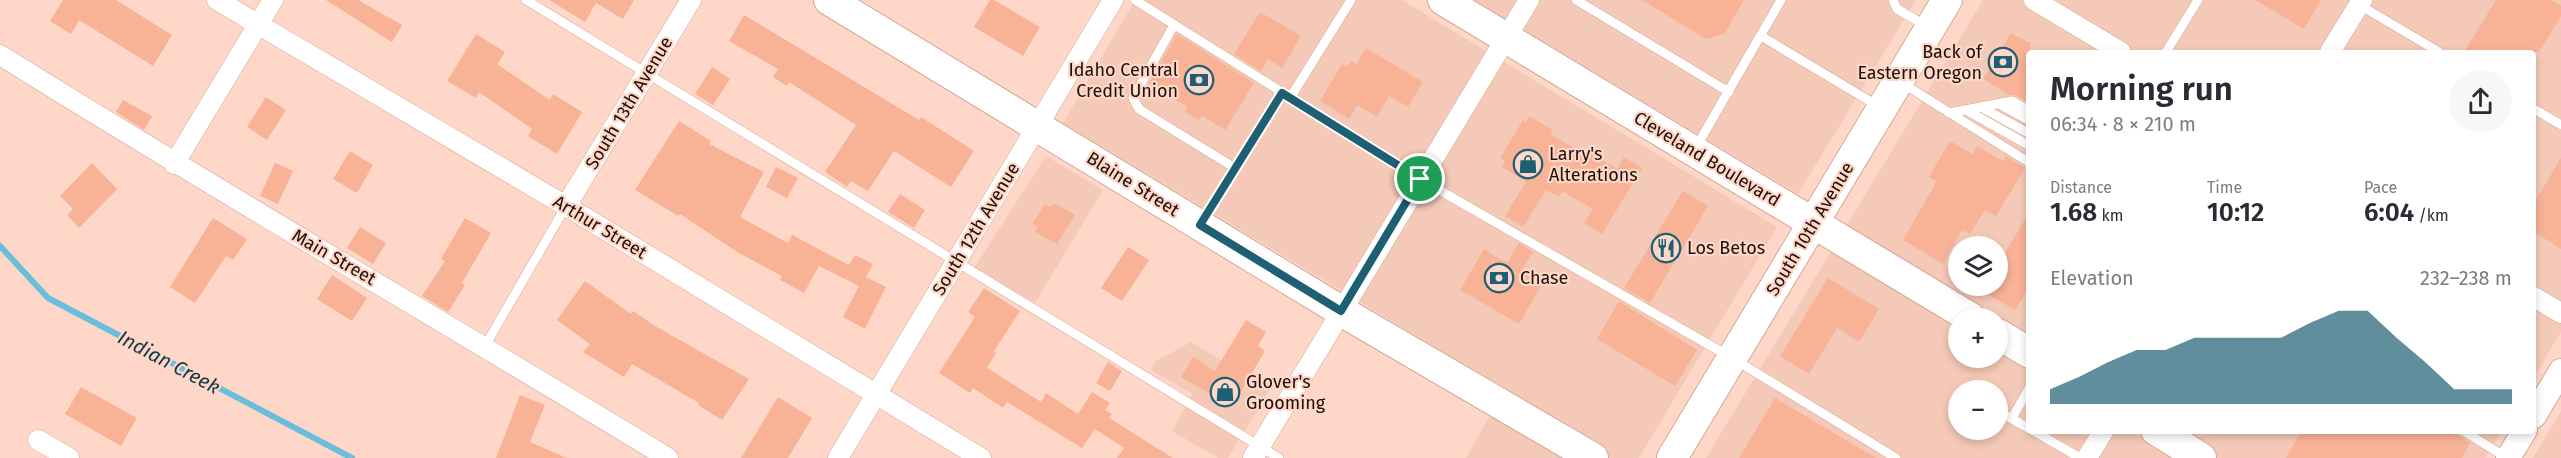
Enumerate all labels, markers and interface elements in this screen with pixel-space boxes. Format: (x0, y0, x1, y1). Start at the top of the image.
street label: South 13th Avenue (581, 33, 677, 173)
place label: Back of Eastern Oregon (1857, 41, 1984, 84)
bank icon: Back of Eastern Oregon (1987, 46, 2019, 78)
place label: Idaho Central Credit Union (1069, 59, 1178, 102)
bank icon: Idaho Central Credit Union (1183, 64, 1215, 96)
text: Morning run (2050, 69, 2233, 109)
button: share (2449, 70, 2512, 133)
street label: Cleveland Boulevard (1630, 107, 1784, 211)
text: 06:34 · 8 × 210 m (2050, 112, 2196, 136)
place label: Larry's Alterations (1549, 143, 1638, 186)
street label: Blaine Street (1083, 147, 1184, 221)
shop icon: Larry's Alterations (1512, 148, 1544, 180)
pin (1394, 153, 1445, 204)
street label: South 10th Avenue (1761, 158, 1859, 300)
street label: South 12th Avenue (928, 159, 1024, 299)
icon: arrive (1403, 162, 1436, 195)
text: Distance (2050, 178, 2112, 197)
text: Time (2207, 178, 2242, 197)
text: Pace (2364, 178, 2397, 197)
street label: Arthur Street (549, 190, 651, 264)
text: 1.68 (2050, 197, 2097, 228)
text: 10:12 (2207, 197, 2264, 228)
text: 6:04 (2364, 197, 2414, 228)
text: km (2097, 206, 2123, 225)
text: /km (2414, 206, 2449, 225)
street label: Main Street (288, 224, 380, 290)
restaurant icon: Los Betos (1650, 232, 1682, 264)
map controls (1948, 236, 2008, 440)
button: layers (1948, 236, 2008, 296)
place label: Los Betos (1687, 237, 1765, 259)
bank icon: Chase (1483, 262, 1515, 294)
text: Elevation (2050, 266, 2134, 290)
text: 232–238 m (2420, 266, 2512, 290)
place label: Chase (1520, 267, 1568, 289)
button: + (1948, 308, 2008, 368)
water label: Indian Creek (114, 325, 224, 399)
place label: Glover's Grooming (1246, 371, 1326, 414)
shop icon: Glover's Grooming (1209, 376, 1241, 408)
button: − (1948, 380, 2008, 440)

